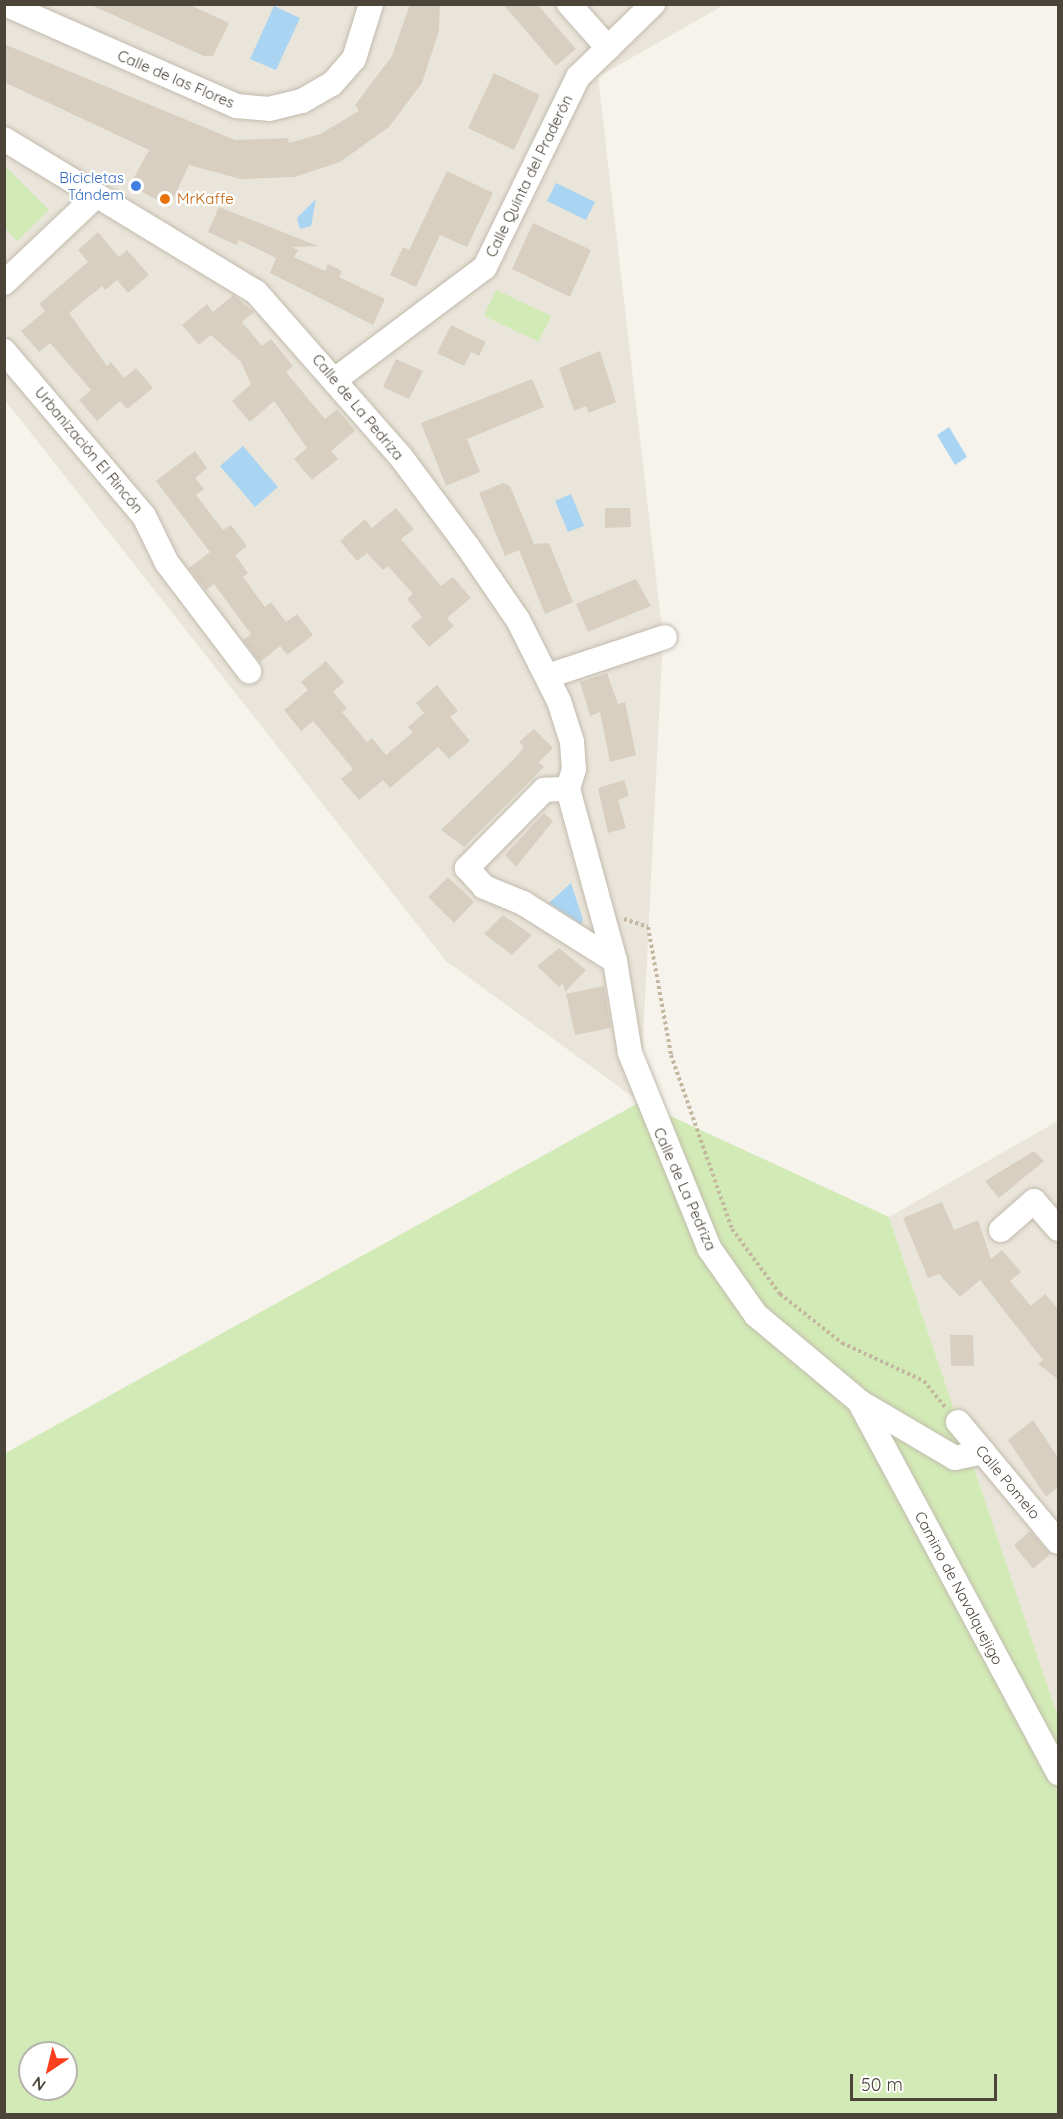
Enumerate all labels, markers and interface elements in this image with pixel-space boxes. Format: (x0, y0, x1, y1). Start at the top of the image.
street label: Calle de las Flores (115, 46, 237, 112)
street label: Calle Quinta del Praderón (482, 92, 576, 260)
place label: Bicicletas Tándem (59, 168, 124, 203)
marker: Bicicletas Tándem (129, 179, 143, 193)
place label: MrKaffe (177, 190, 234, 208)
marker: MrKaffe (158, 192, 172, 206)
street label: Calle de La Pedriza (308, 350, 408, 464)
street label: Urbanización El Rincón (31, 383, 147, 517)
street label: Calle de La Pedriza (650, 1125, 720, 1253)
street label: Calle Pomelo (972, 1442, 1044, 1522)
street label: Camino de Navalquejigo (911, 1508, 1007, 1668)
north arrow (18, 2041, 78, 2101)
scale bar (853, 2062, 1000, 2100)
text: N (28, 2073, 49, 2096)
text: 50 m (861, 2073, 903, 2096)

